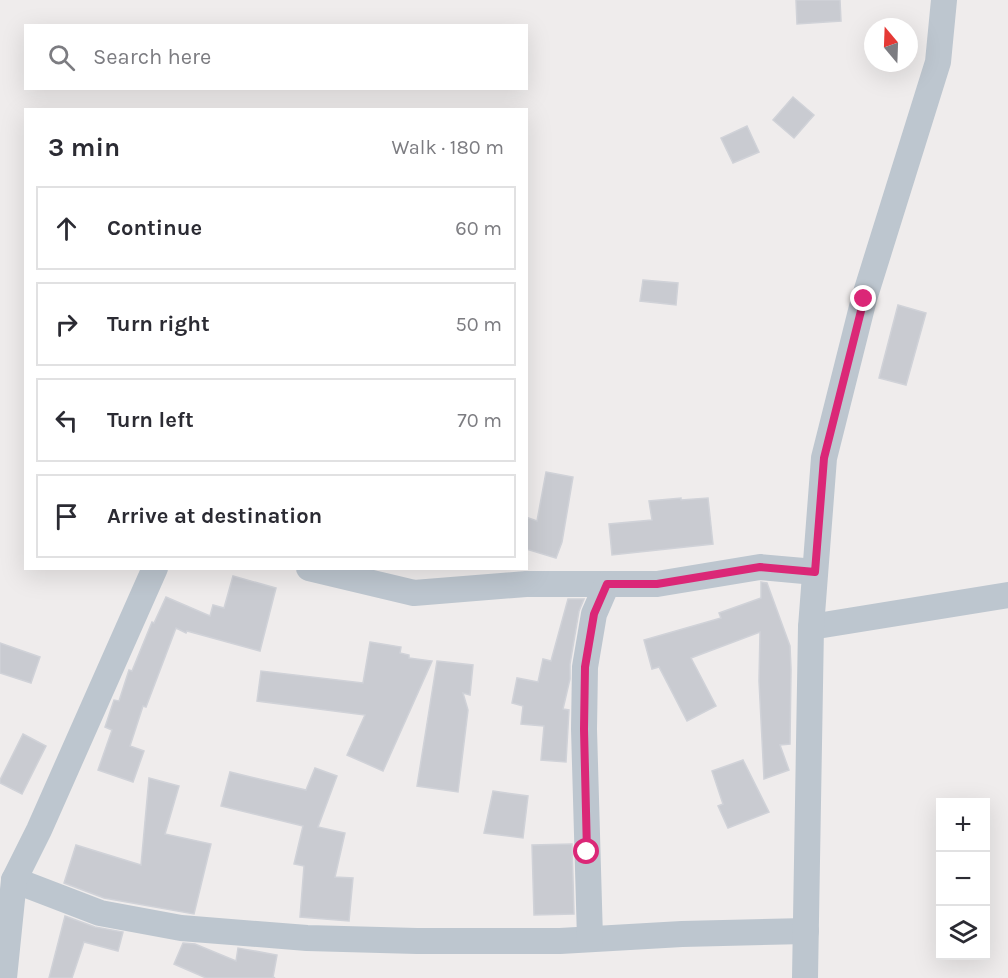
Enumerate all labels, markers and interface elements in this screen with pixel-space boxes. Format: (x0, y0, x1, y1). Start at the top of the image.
north arrow (864, 18, 918, 72)
search box (24, 24, 528, 90)
icon: search (45, 41, 78, 74)
text: Search here (93, 44, 211, 70)
text: 3 min (48, 132, 120, 163)
text: Walk · 180 m (392, 136, 504, 159)
icon: ahead (50, 212, 83, 245)
text: Continue (107, 215, 202, 241)
text: 60 m (455, 217, 502, 240)
route end (850, 285, 876, 311)
icon: right (50, 308, 83, 341)
text: Turn right (107, 311, 210, 337)
text: 50 m (455, 313, 502, 336)
icon: left (50, 404, 83, 437)
text: Turn left (107, 407, 194, 433)
text: 70 m (457, 409, 502, 432)
icon: arrive (50, 500, 83, 533)
text: Arrive at destination (107, 503, 322, 529)
map controls (936, 798, 990, 960)
button: + (936, 798, 990, 852)
route start (573, 838, 599, 864)
button: − (936, 852, 990, 906)
button: layers (936, 906, 990, 960)

